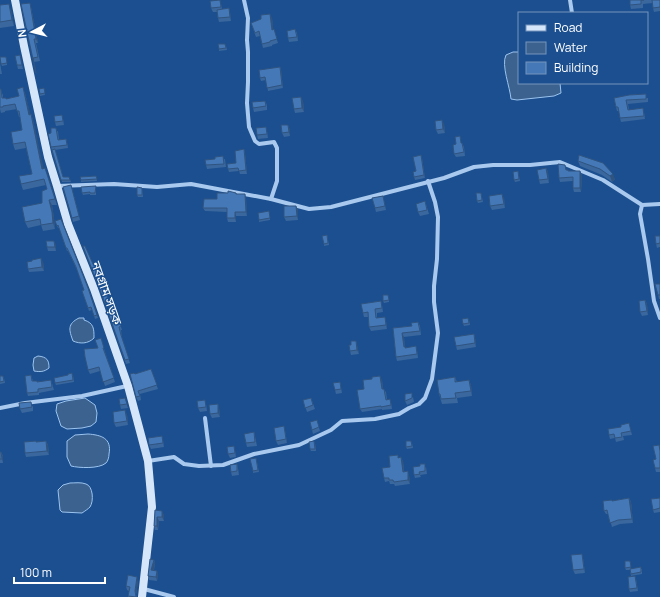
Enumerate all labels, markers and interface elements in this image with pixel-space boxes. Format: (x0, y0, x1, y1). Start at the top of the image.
north arrow (12, 12, 52, 52)
legend (518, 12, 648, 84)
text: Road (554, 19, 582, 36)
text: N (14, 28, 30, 38)
text: Water (554, 39, 588, 56)
text: Building (554, 59, 598, 76)
street label: নবগ্রাম সড়ক (87, 258, 127, 328)
scale bar (14, 559, 105, 585)
text: 100 m (20, 564, 52, 581)

